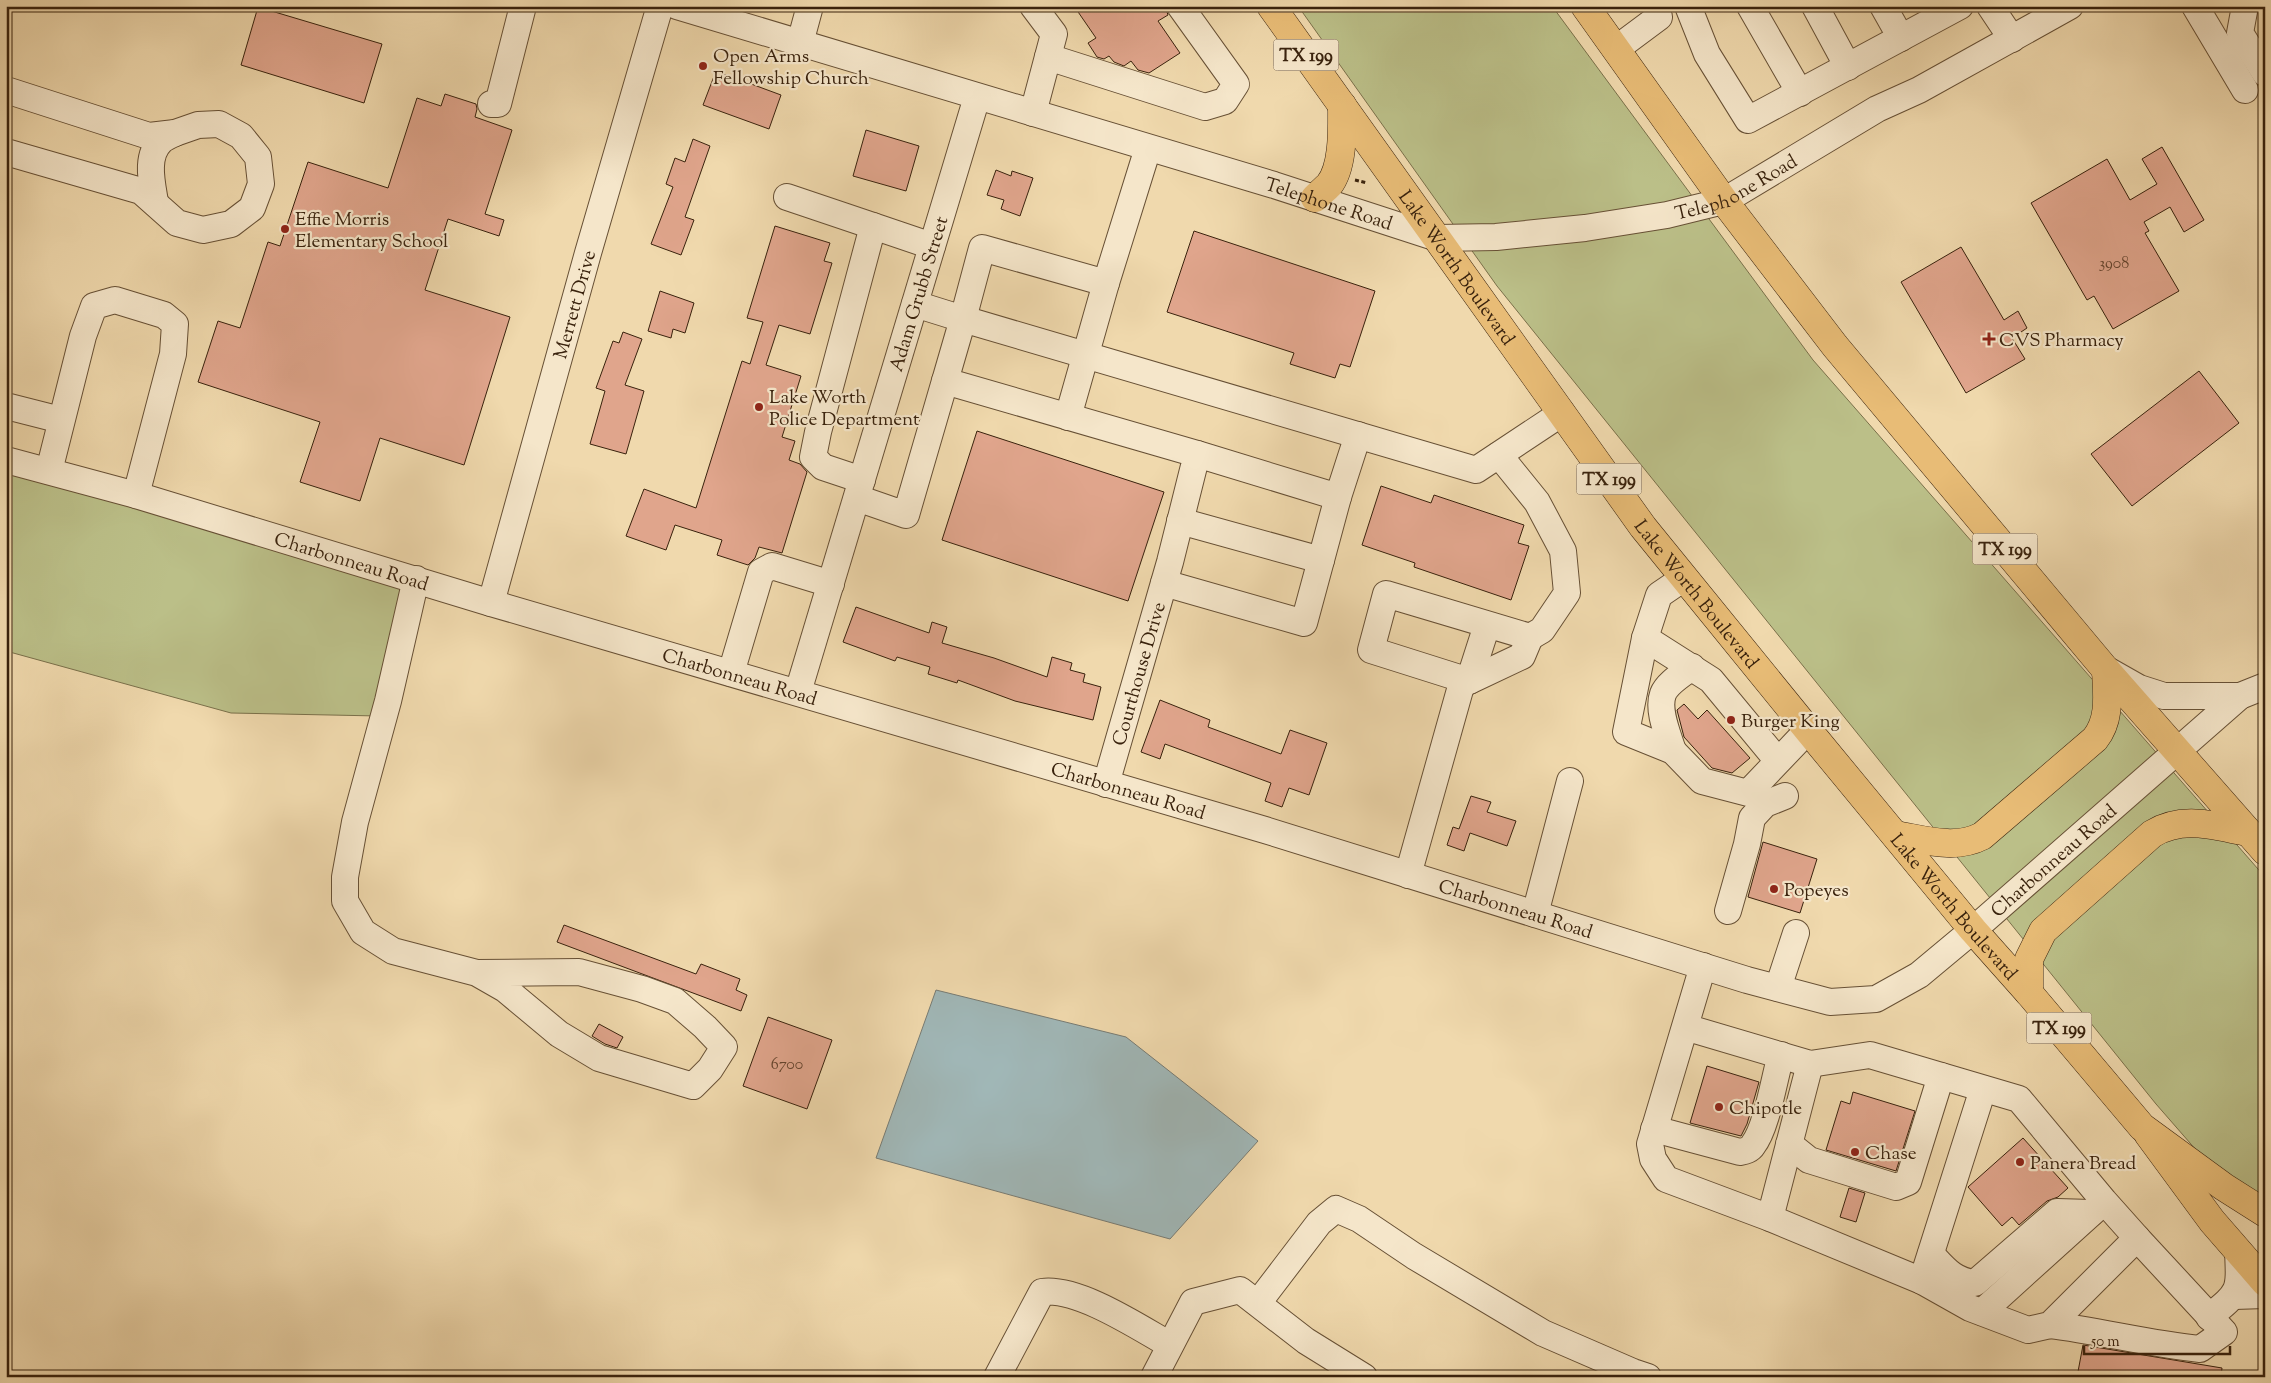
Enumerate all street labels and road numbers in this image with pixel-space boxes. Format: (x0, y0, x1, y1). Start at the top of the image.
road number: TX 199 (1274, 40, 1338, 70)
street label: Telephone Road (1673, 149, 1803, 229)
street label: Telephone Road (1261, 172, 1396, 239)
street label: Lake Worth Boulevard (1391, 186, 1520, 352)
street label: Adam Grubb Street (884, 213, 957, 375)
street label: Merrett Drive (548, 247, 604, 362)
road number: TX 199 (1576, 464, 1642, 494)
street label: Lake Worth Boulevard (1626, 515, 1764, 676)
street label: Charbonneau Road (270, 527, 432, 599)
road number: TX 199 (1972, 534, 2038, 564)
street label: Courthouse Drive (1107, 599, 1174, 749)
street label: Charbonneau Road (658, 643, 820, 714)
street label: Charbonneau Road (1047, 757, 1209, 828)
street label: Charbonneau Road (1986, 799, 2124, 925)
street label: Lake Worth Boulevard (1883, 828, 2023, 988)
street label: Charbonneau Road (1435, 874, 1596, 947)
road number: TX 199 (2026, 1012, 2092, 1044)

